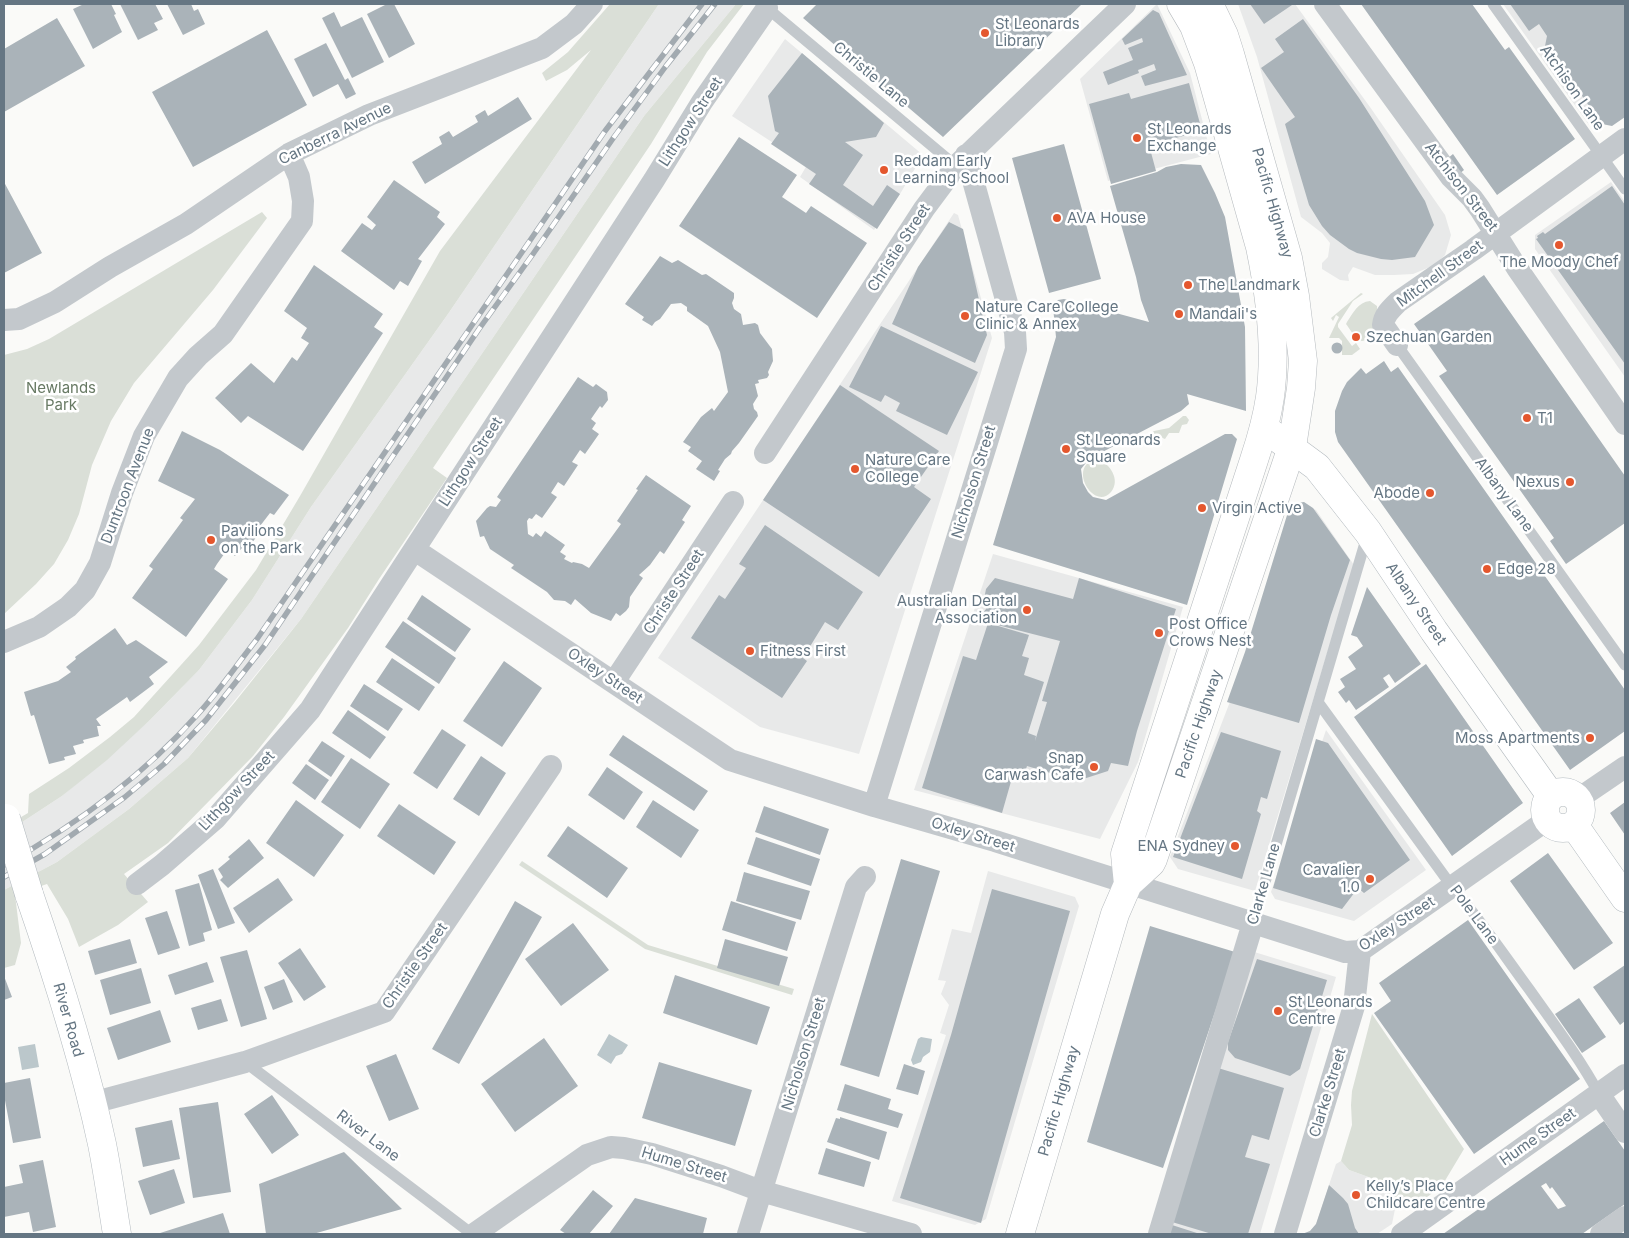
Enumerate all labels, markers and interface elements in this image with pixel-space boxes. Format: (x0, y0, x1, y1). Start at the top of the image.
place label: St Leonards Library (995, 15, 1080, 50)
marker: St Leonards Library (979, 27, 991, 39)
street label: Christie Lane (829, 38, 913, 112)
street label: Atchison Lane (1536, 42, 1608, 134)
street label: Lithgow Street (656, 74, 726, 170)
street label: Canberra Avenue (276, 99, 394, 169)
place label: St Leonards Exchange (1147, 120, 1232, 155)
marker: St Leonards Exchange (1131, 132, 1143, 144)
street label: Atchison Street (1421, 139, 1501, 235)
street label: Pacific Highway (1248, 146, 1296, 260)
place label: Reddam Early Learning School (894, 152, 1009, 187)
marker: Reddam Early Learning School (878, 164, 890, 176)
street label: Christie Street (864, 201, 934, 295)
place label: AVA House (1067, 209, 1146, 227)
marker: AVA House (1051, 212, 1063, 224)
street label: Mitchell Street (1393, 237, 1487, 311)
marker: The Moody Chef (1553, 239, 1565, 251)
place label: The Moody Chef (1499, 253, 1619, 271)
place label: The Landmark (1198, 276, 1300, 294)
marker: The Landmark (1182, 279, 1194, 291)
place label: Nature Care College Clinic & Annex (975, 298, 1119, 333)
place label: Mandali's (1189, 305, 1257, 323)
marker: Mandali's (1173, 308, 1185, 320)
marker: Nature Care College Clinic & Annex (959, 310, 971, 322)
place label: Szechuan Garden (1366, 328, 1492, 346)
marker: Szechuan Garden (1350, 331, 1362, 343)
park label: Newlands Park (26, 379, 96, 414)
place label: T1 (1537, 409, 1553, 427)
marker: T1 (1521, 412, 1533, 424)
street label: Lithgow Street (436, 414, 506, 510)
street label: Nicholson Street (948, 423, 1000, 541)
street label: Duntroon Avenue (98, 426, 158, 546)
place label: St Leonards Square (1076, 431, 1161, 466)
marker: St Leonards Square (1060, 443, 1072, 455)
place label: Nature Care College (865, 451, 950, 486)
street label: Albany Lane (1471, 454, 1537, 536)
marker: Nature Care College (849, 463, 861, 475)
place label: Nexus (1515, 473, 1560, 491)
marker: Nexus (1564, 476, 1576, 488)
place label: Abode (1374, 484, 1420, 502)
marker: Abode (1424, 487, 1436, 499)
place label: Virgin Active (1212, 499, 1302, 517)
marker: Virgin Active (1196, 502, 1208, 514)
place label: Pavilions on the Park (221, 522, 302, 557)
marker: Pavilions on the Park (205, 534, 217, 546)
street label: Christe Street (640, 546, 708, 638)
street label: Albany Street (1382, 559, 1450, 649)
place label: Edge 28 (1497, 560, 1556, 578)
marker: Edge 28 (1481, 563, 1493, 575)
place label: Australian Dental Association (897, 592, 1017, 627)
marker: Australian Dental Association (1021, 604, 1033, 616)
place label: Post Office Crows Nest (1169, 615, 1251, 650)
marker: Post Office Crows Nest (1153, 627, 1165, 639)
place label: Fitness First (760, 642, 846, 660)
street label: Oxley Street (564, 644, 646, 708)
marker: Fitness First (744, 645, 756, 657)
street label: Pacific Highway (1172, 667, 1226, 781)
place label: Moss Apartments (1455, 729, 1580, 747)
marker: Moss Apartments (1584, 732, 1596, 744)
street label: Lithgow Street (195, 747, 279, 835)
place label: Snap Carwash Cafe (984, 749, 1084, 784)
marker: Snap Carwash Cafe (1088, 761, 1100, 773)
street label: Oxley Street (929, 814, 1017, 856)
place label: ENA Sydney (1137, 837, 1225, 855)
marker: ENA Sydney (1229, 840, 1241, 852)
street label: Clarke Lane (1244, 841, 1284, 927)
place label: Cavalier 1.0 (1302, 861, 1360, 896)
marker: Cavalier 1.0 (1364, 873, 1376, 885)
street label: Pole Lane (1446, 882, 1502, 948)
street label: Oxley Street (1356, 893, 1438, 955)
street label: Christie Street (379, 919, 451, 1013)
street label: River Road (49, 981, 87, 1059)
place label: St Leonards Centre (1288, 993, 1373, 1028)
street label: Nicholson Street (778, 995, 830, 1113)
marker: St Leonards Centre (1272, 1005, 1284, 1017)
street label: Pacific Highway (1035, 1044, 1083, 1158)
street label: Clarke Street (1306, 1046, 1350, 1140)
street label: Hume Street (1497, 1104, 1579, 1170)
street label: River Lane (333, 1106, 403, 1166)
street label: Hume Street (639, 1143, 729, 1187)
place label: Kelly’s Place Childcare Centre (1366, 1177, 1485, 1212)
marker: Kelly’s Place Childcare Centre (1350, 1189, 1362, 1201)

